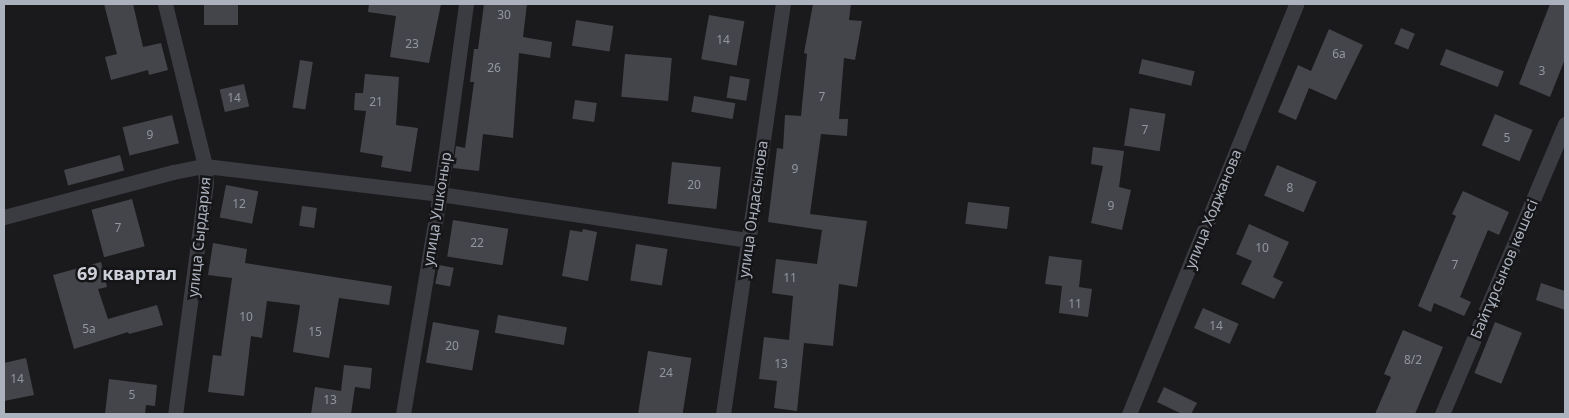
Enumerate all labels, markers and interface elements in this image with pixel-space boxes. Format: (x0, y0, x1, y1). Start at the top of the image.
house number: 30 (497, 8, 511, 22)
house number: 14 (716, 33, 730, 47)
house number: 23 (405, 37, 419, 51)
house number: 6а (1332, 47, 1346, 61)
house number: 26 (487, 61, 501, 75)
house number: 3 (1539, 64, 1545, 78)
house number: 7 (819, 90, 825, 104)
house number: 14 (227, 91, 241, 105)
house number: 21 (369, 95, 383, 109)
house number: 7 (1142, 123, 1148, 137)
house number: 9 (147, 128, 153, 142)
house number: 5 (1504, 131, 1510, 145)
street label: улица Ондасынова (734, 139, 772, 279)
street label: улица Ходжанова (1181, 147, 1245, 271)
street label: улица Ушконыр (419, 151, 455, 267)
house number: 9 (792, 162, 798, 176)
street label: улица Сырдария (184, 176, 214, 298)
house number: 20 (687, 178, 701, 192)
house number: 8 (1287, 181, 1293, 195)
house number: 12 (232, 197, 246, 211)
street label: Байтұрсынов көшесі (1467, 197, 1541, 341)
house number: 9 (1108, 199, 1114, 213)
house number: 7 (115, 221, 121, 235)
house number: 22 (470, 236, 484, 250)
house number: 10 (1255, 241, 1269, 255)
house number: 7 (1452, 258, 1458, 272)
district label: 69 квартал (77, 262, 177, 284)
house number: 11 (783, 271, 797, 285)
house number: 11 (1068, 297, 1082, 311)
house number: 10 (239, 310, 253, 324)
house number: 14 (1209, 319, 1223, 333)
house number: 5а (82, 322, 96, 336)
house number: 15 (308, 325, 322, 339)
house number: 20 (445, 339, 459, 353)
house number: 8/2 (1404, 353, 1422, 367)
house number: 13 (774, 357, 788, 371)
house number: 24 (659, 366, 673, 380)
house number: 14 (10, 372, 24, 386)
house number: 5 (129, 388, 135, 402)
house number: 13 (323, 393, 337, 407)

